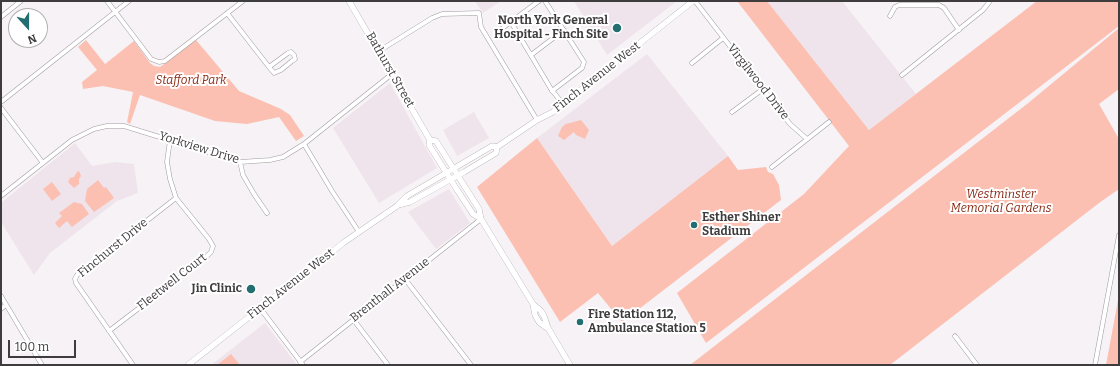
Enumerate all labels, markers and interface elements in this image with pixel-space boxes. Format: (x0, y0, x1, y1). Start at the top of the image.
north arrow (8, 8, 48, 48)
place label: North York General Hospital - Finch Site (494, 14, 608, 42)
marker: North York General Hospital - Finch Site (611, 22, 623, 34)
street label: Bathurst Street (363, 30, 417, 110)
text: N (26, 31, 38, 46)
street label: Finch Avenue West (551, 39, 643, 115)
street label: Virgilwood Drive (724, 41, 792, 123)
park label: Stafford Park (155, 74, 227, 88)
street label: Yorkview Drive (157, 129, 241, 167)
park label: Westminster Memorial Gardens (950, 188, 1052, 216)
place label: Esther Shiner Stadium (702, 211, 780, 239)
street label: Finchurst Drive (75, 215, 151, 281)
marker: Esther Shiner Stadium (689, 220, 699, 230)
street label: Finch Avenue West (245, 246, 337, 322)
street label: Fleetwell Court (134, 250, 210, 314)
street label: Brenthall Avenue (348, 255, 432, 325)
place label: Jin Clinic (192, 282, 242, 296)
marker: Jin Clinic (245, 283, 257, 295)
place label: Fire Station 112, Ambulance Station 5 (588, 308, 706, 336)
marker: Fire Station 112, Ambulance Station 5 (575, 317, 585, 327)
scale bar (10, 332, 78, 358)
text: 100 m (15, 340, 49, 354)

